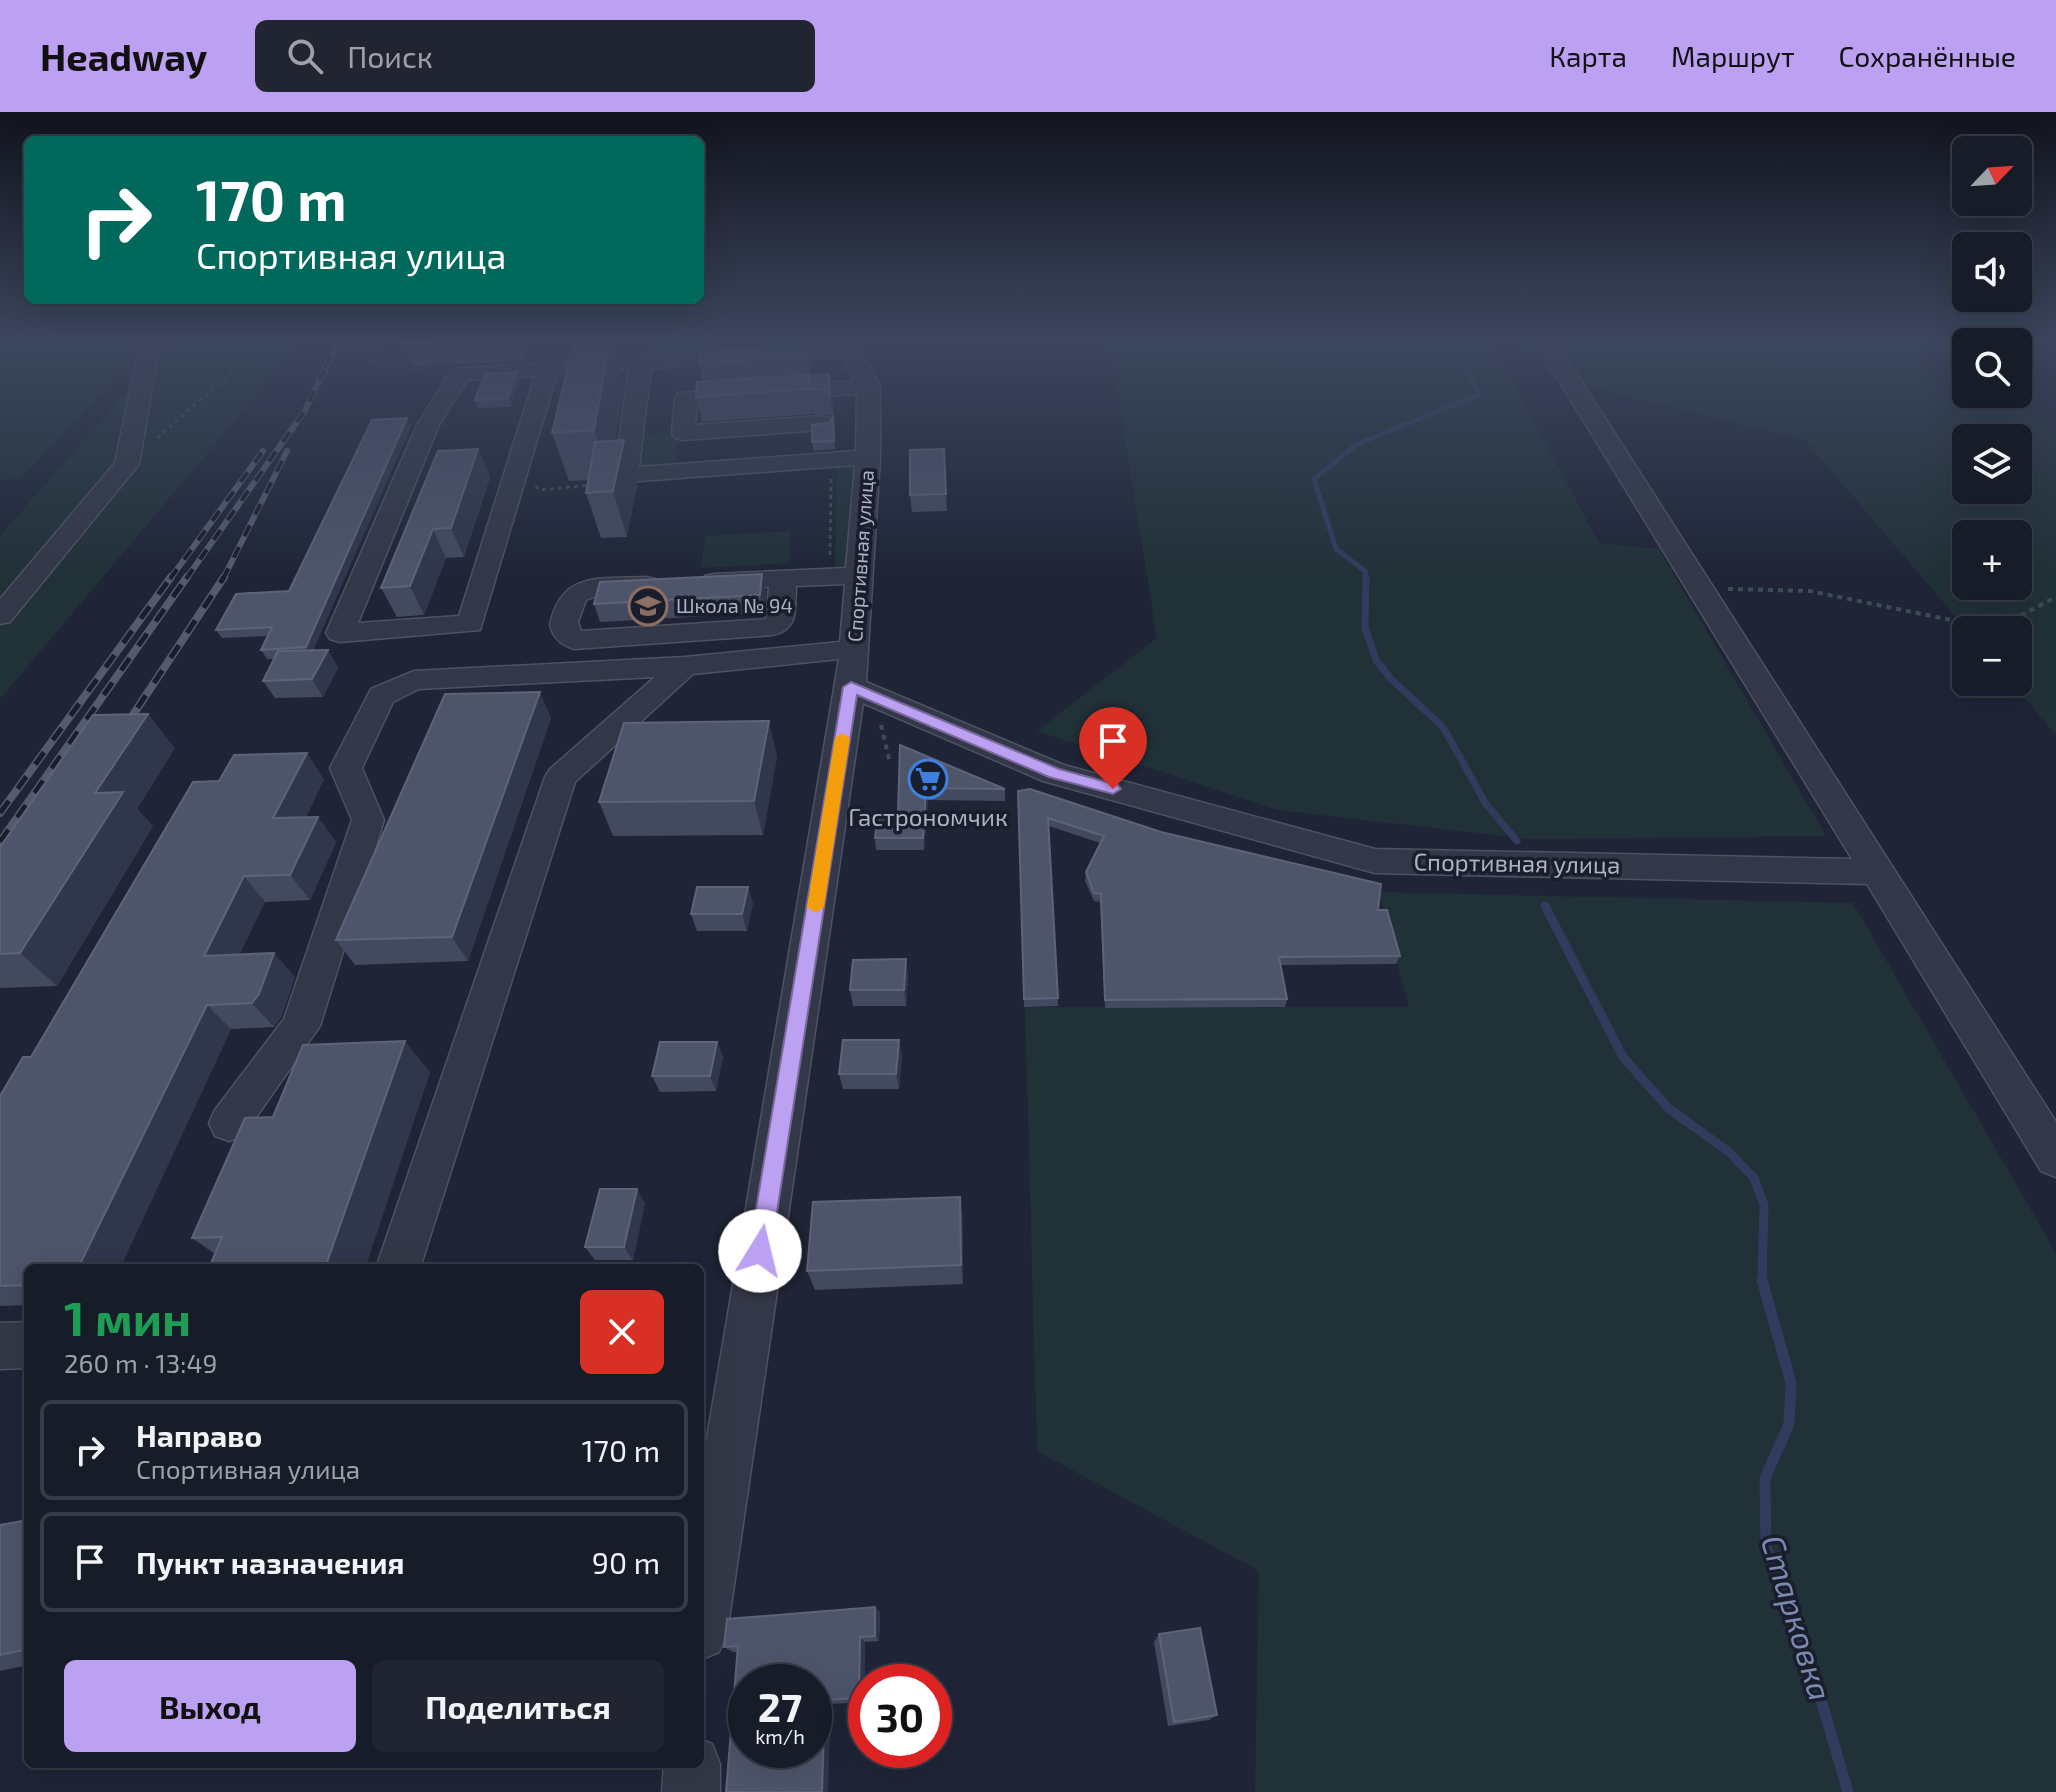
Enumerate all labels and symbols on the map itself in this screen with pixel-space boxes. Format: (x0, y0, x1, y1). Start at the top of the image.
north arrow (1952, 136, 2032, 216)
street label: Спортивная улица (842, 469, 879, 643)
school or university icon: Школа № 94 (627, 585, 669, 627)
place label: Школа № 94 (676, 593, 793, 617)
pin (1079, 707, 1147, 789)
supermarket icon: Гастрономчик (907, 758, 949, 800)
place label: Гастрономчик (848, 802, 1008, 831)
street label: Спортивная улица (1413, 846, 1621, 880)
position arrow (718, 1209, 802, 1293)
water label: Старковка (1755, 1530, 1841, 1705)
speed limit sign: 30 (848, 1664, 952, 1768)

